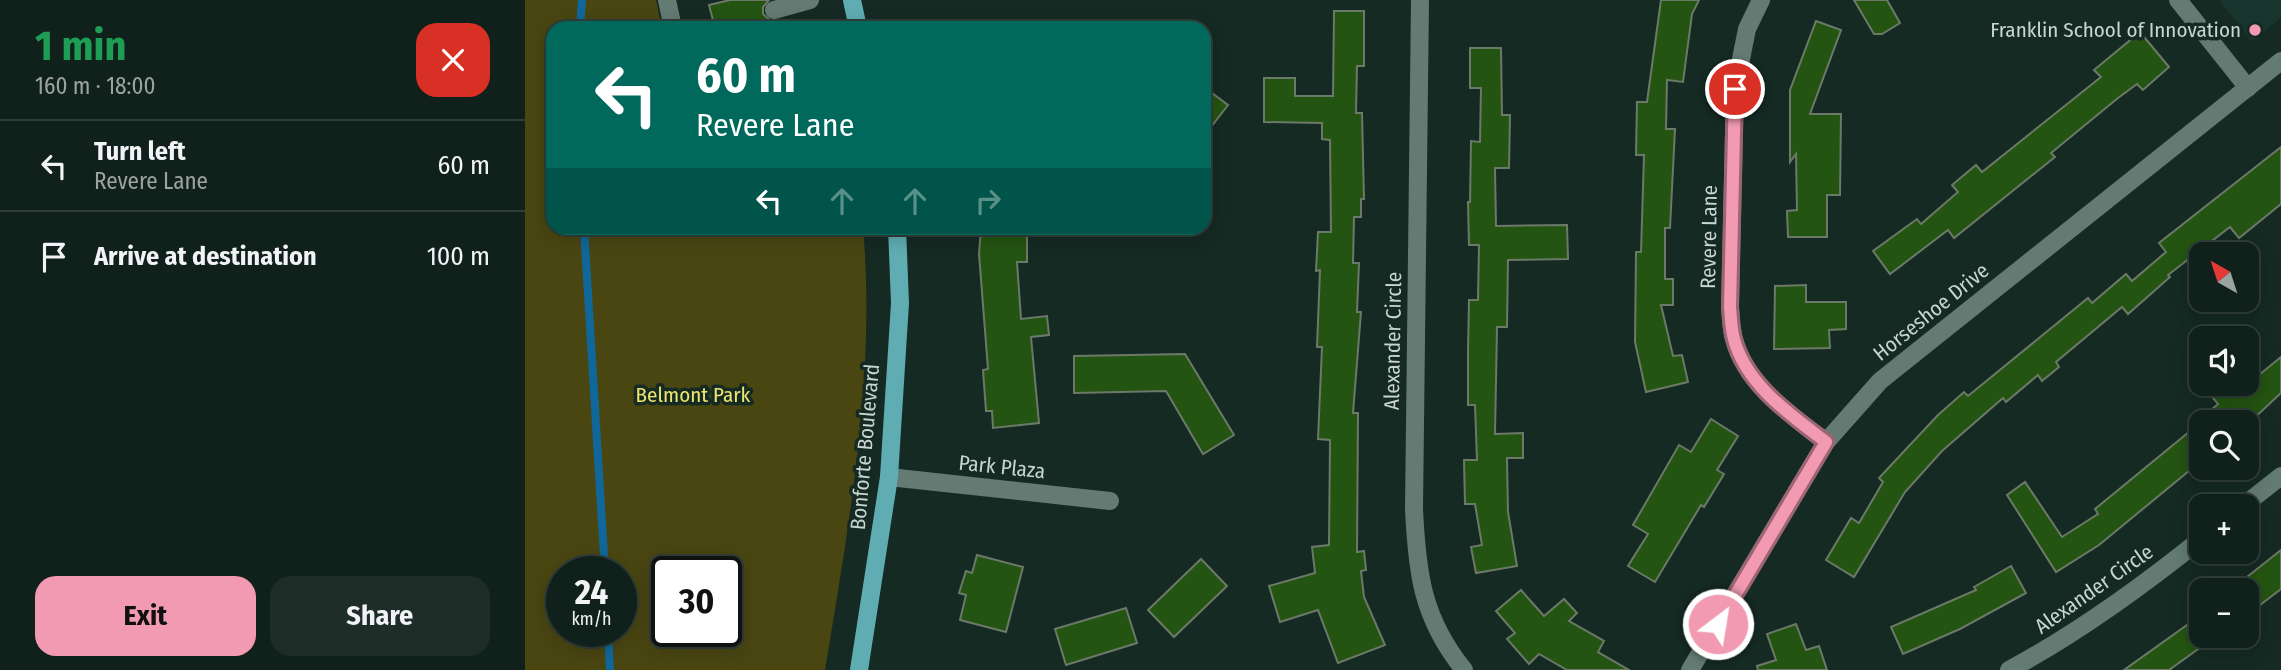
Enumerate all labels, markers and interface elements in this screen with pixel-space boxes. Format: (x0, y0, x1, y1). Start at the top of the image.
place label: Franklin School of Innovation (1990, 17, 2241, 43)
text: 1 min (35, 21, 126, 71)
marker: Franklin School of Innovation (2247, 22, 2263, 38)
button: close (416, 23, 490, 97)
text: 60 m (696, 46, 796, 105)
icon: left (581, 49, 672, 140)
pin (1705, 59, 1765, 119)
icon: arrive (1716, 70, 1754, 108)
text: 160 m · 18:00 (35, 72, 155, 100)
text: Revere Lane (696, 106, 854, 144)
text: Turn left (94, 136, 186, 167)
icon: left (35, 147, 73, 185)
text: 60 m (437, 150, 490, 181)
text: Revere Lane (94, 167, 208, 195)
icon: left (750, 182, 788, 220)
icon: ahead (823, 182, 861, 220)
icon: ahead (896, 182, 934, 220)
icon: right (969, 182, 1007, 220)
street label: Revere Lane (1695, 185, 1723, 289)
icon: arrive (35, 238, 73, 276)
text: Arrive at destination (94, 241, 317, 272)
text: 100 m (427, 241, 490, 272)
north arrow (2189, 242, 2259, 312)
map controls (2189, 242, 2259, 648)
street label: Horseshoe Drive (1868, 258, 1994, 366)
street label: Alexander Circle (1379, 272, 1407, 410)
button: sound (2189, 326, 2259, 396)
street label: Bonforte Boulevard (845, 363, 885, 531)
park label: Belmont Park (636, 382, 751, 408)
button: search (2189, 410, 2259, 480)
street label: Park Plaza (957, 450, 1047, 484)
button: + (2189, 494, 2259, 564)
street label: Alexander Circle (2030, 539, 2158, 639)
speed limit sign: 30 (651, 556, 742, 647)
text: 24 (575, 571, 608, 613)
button: Exit (35, 576, 256, 656)
button: Share (270, 576, 490, 656)
button: − (2189, 578, 2259, 648)
position arrow (1681, 587, 1755, 661)
text: km/h (571, 608, 612, 630)

